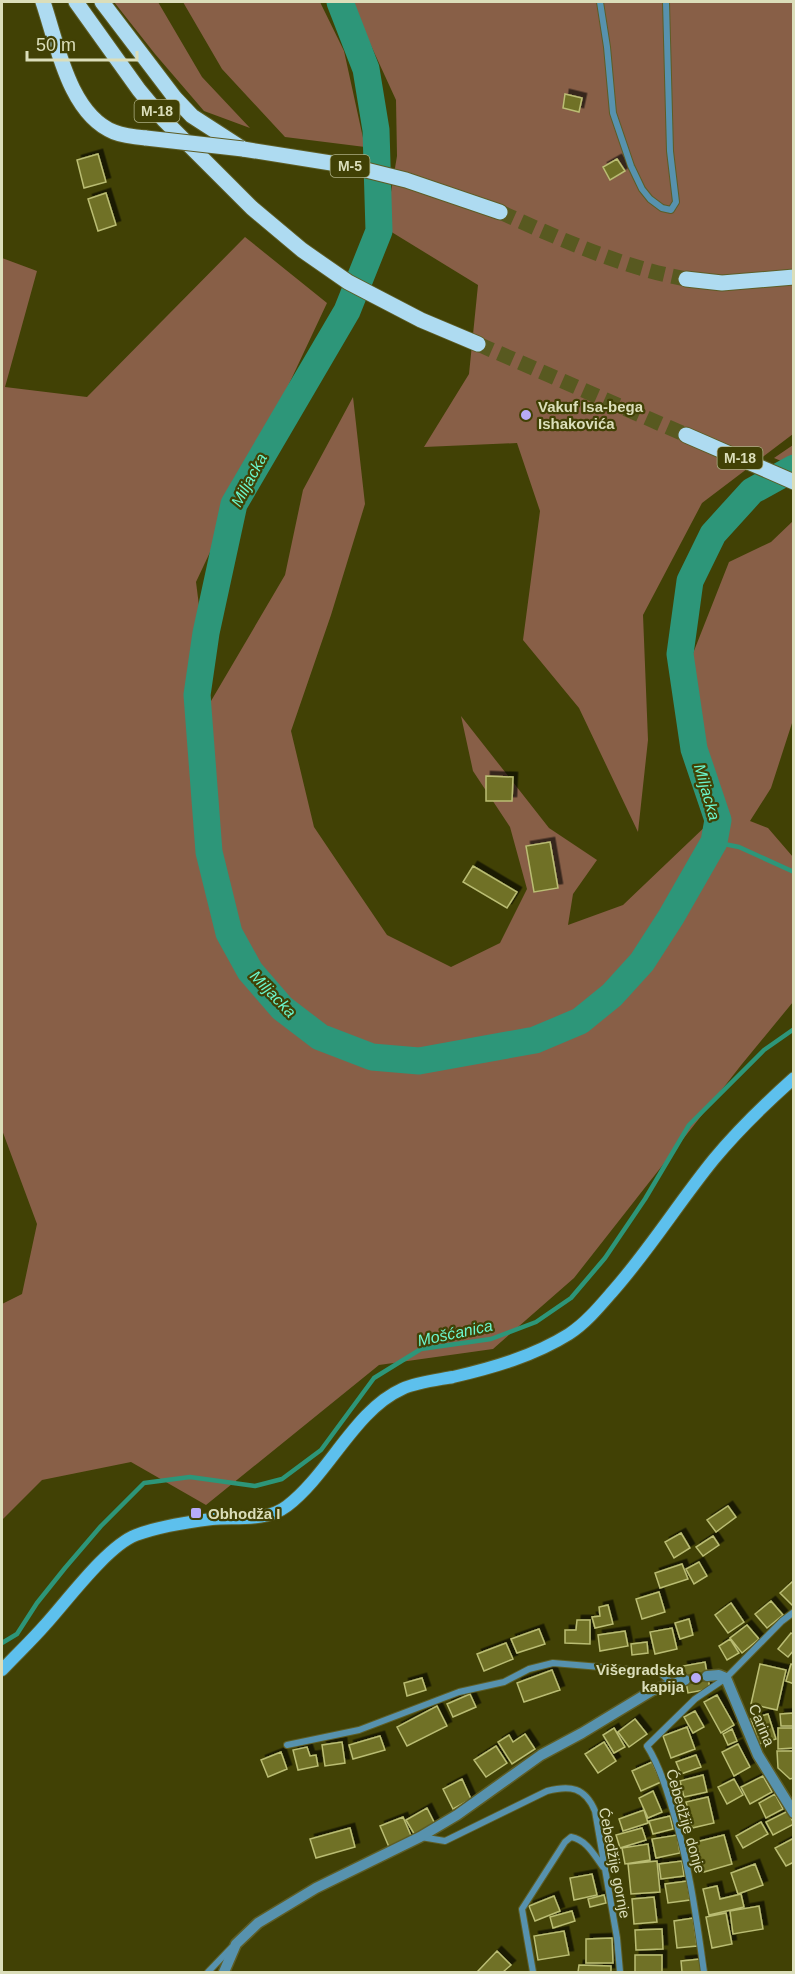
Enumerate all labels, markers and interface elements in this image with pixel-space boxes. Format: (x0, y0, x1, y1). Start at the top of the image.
scale bar (27, 24, 136, 62)
text: 50 m (36, 35, 76, 55)
road number: M-18 (134, 100, 180, 122)
road number: M-5 (330, 155, 370, 177)
place label: Vakuf Isa-bega Ishakovića (538, 398, 644, 432)
marker: Vakuf Isa-bega Ishakovića (519, 408, 533, 422)
road number: M-18 (718, 447, 762, 469)
water label: Miljacka (228, 450, 270, 510)
water label: Miljacka (691, 762, 723, 822)
water label: Miljacka (247, 967, 299, 1021)
water label: Mošćanica (416, 1317, 494, 1349)
place label: Obhodža I (208, 1505, 281, 1522)
marker: Obhodža I (189, 1506, 203, 1520)
place label: Višegradska kapija (596, 1661, 685, 1695)
marker: Višegradska kapija (689, 1671, 703, 1685)
street label: Carina (746, 1701, 779, 1749)
street label: Ćebedžije donje (663, 1767, 709, 1875)
street label: Ćebedžije gornje (596, 1806, 634, 1920)

